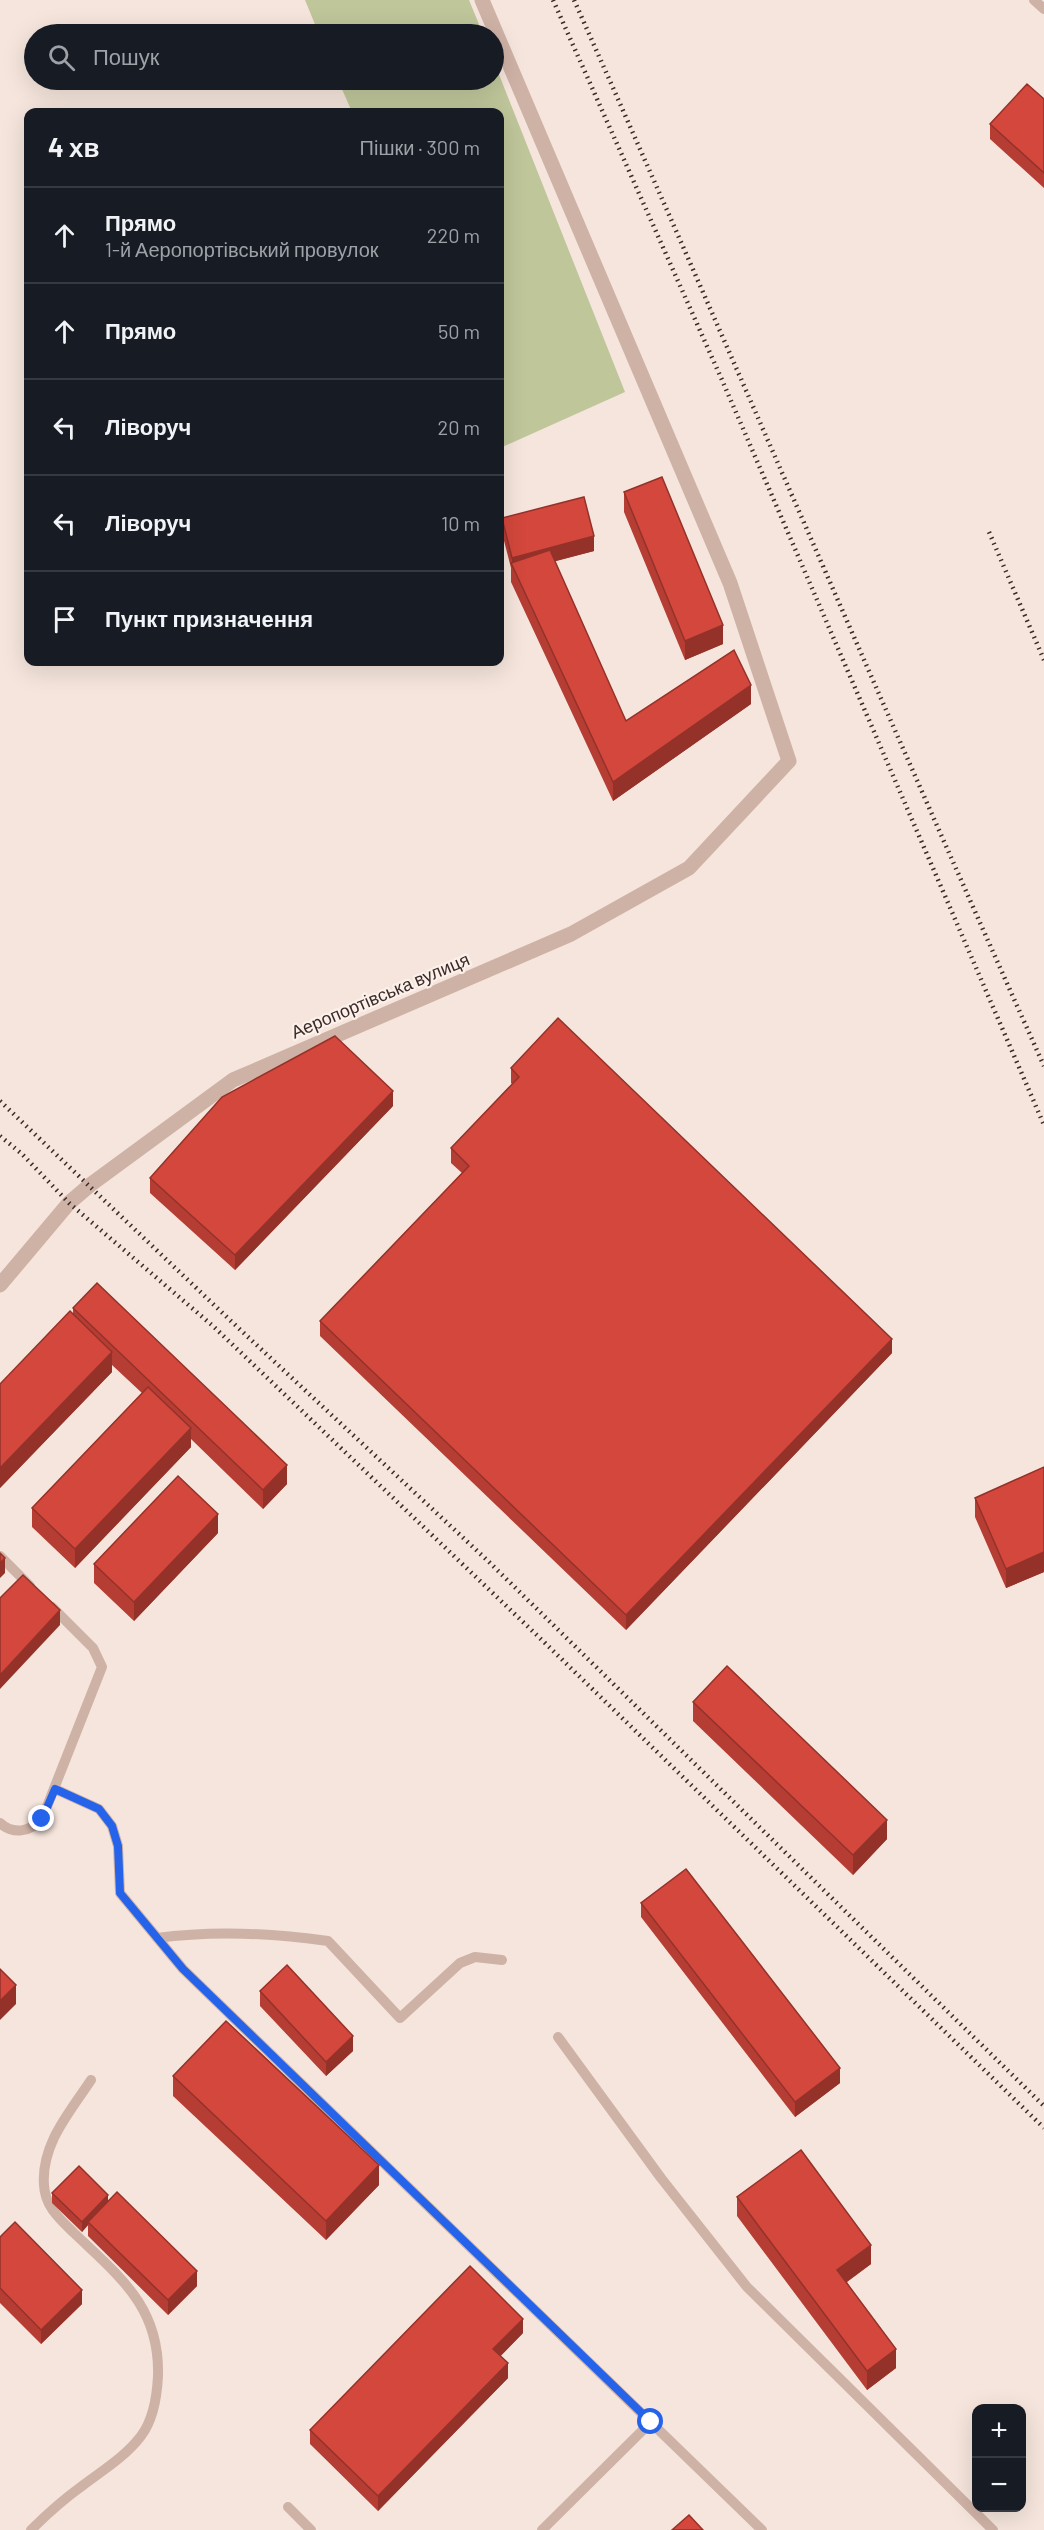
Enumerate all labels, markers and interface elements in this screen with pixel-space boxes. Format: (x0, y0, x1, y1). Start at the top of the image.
search box (24, 24, 504, 90)
icon: search (45, 41, 78, 74)
text: Пошук (93, 43, 159, 69)
text: 4 хв (48, 131, 99, 162)
text: Пішки · 300 m (360, 135, 480, 159)
text: Прямо (105, 209, 176, 235)
icon: ahead (48, 219, 81, 252)
text: 220 m (427, 223, 480, 247)
text: 1-й Аеропортівський провулок (105, 237, 379, 261)
icon: ahead (48, 315, 81, 348)
text: Прямо (105, 317, 176, 343)
text: 50 m (438, 319, 480, 343)
icon: left (48, 411, 81, 444)
text: Ліворуч (105, 413, 191, 439)
text: 20 m (437, 415, 480, 439)
icon: left (48, 507, 81, 540)
text: Ліворуч (105, 509, 191, 535)
text: 10 m (441, 511, 480, 535)
icon: arrive (48, 603, 81, 636)
text: Пункт призначення (105, 605, 313, 631)
street label: Аеропортівська вулиця (287, 947, 473, 1043)
route end (28, 1805, 54, 1831)
map controls (972, 2404, 1026, 2512)
button: + (972, 2404, 1026, 2458)
route start (637, 2408, 663, 2434)
button: − (972, 2458, 1026, 2512)

